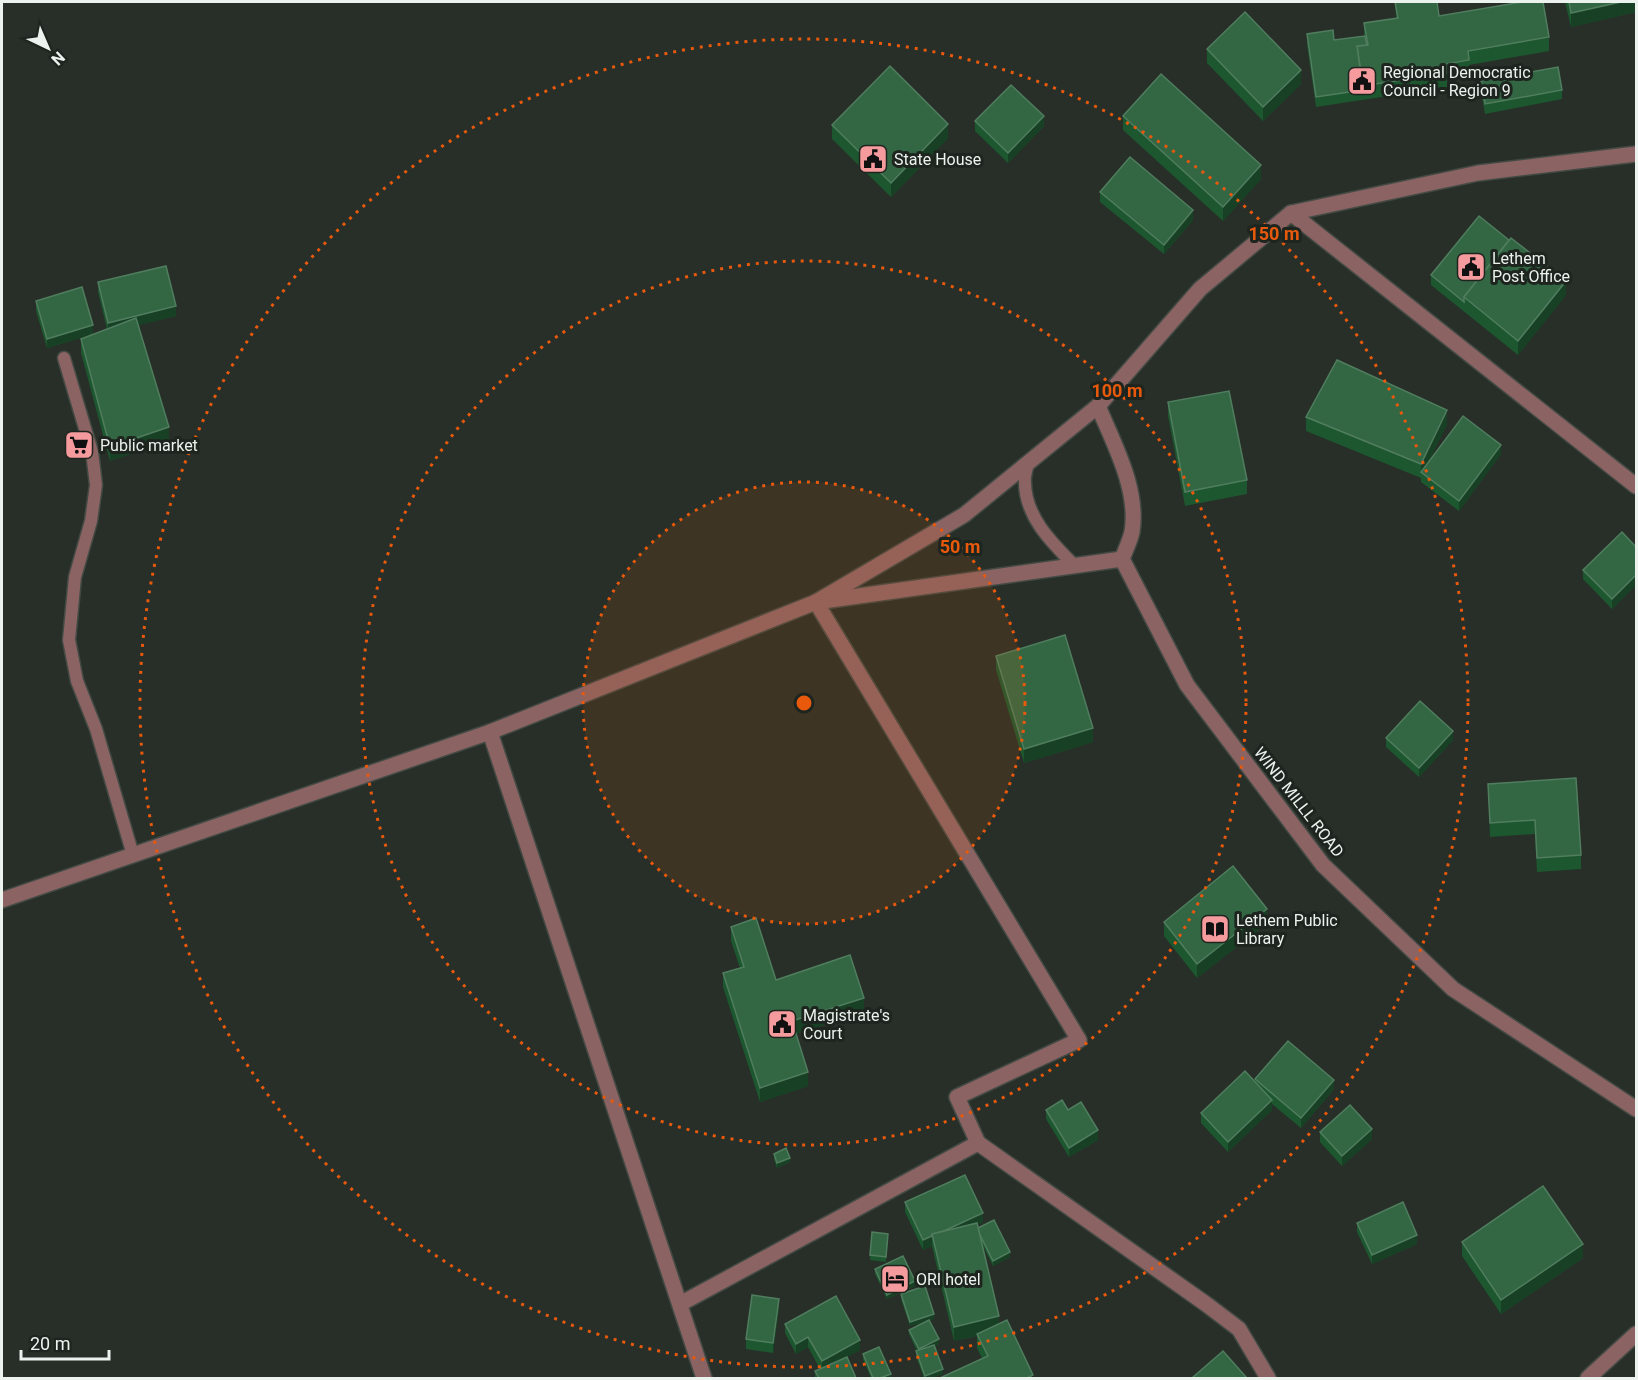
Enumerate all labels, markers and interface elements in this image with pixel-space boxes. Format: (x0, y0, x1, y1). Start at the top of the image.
north arrow (18, 18, 78, 78)
text: N (47, 48, 69, 69)
place label: Regional Democratic Council - Region 9 (1383, 63, 1531, 100)
public building icon: Regional Democratic Council - Region 9 (1346, 65, 1378, 97)
public building icon: State House (857, 143, 889, 175)
place label: State House (894, 150, 981, 169)
text: 150 m (1248, 223, 1300, 244)
place label: Lethem Post Office (1492, 249, 1570, 286)
public building icon: Lethem Post Office (1455, 251, 1487, 283)
text: 100 m (1091, 380, 1143, 401)
supermarket icon: Public market (63, 429, 95, 461)
place label: Public market (100, 436, 198, 455)
text: 50 m (940, 536, 980, 557)
centre of rings (794, 693, 814, 713)
street label: WIND MILLL ROAD (1250, 743, 1348, 861)
place label: Lethem Public Library (1236, 911, 1338, 948)
library icon: Lethem Public Library (1199, 913, 1231, 945)
place label: Magistrate's Court (803, 1006, 890, 1043)
public building icon: Magistrate's Court (766, 1008, 798, 1040)
hotel icon: ORI hotel (879, 1263, 911, 1295)
place label: ORI hotel (916, 1270, 981, 1289)
scale bar (21, 1323, 110, 1361)
text: 20 m (30, 1333, 70, 1354)

